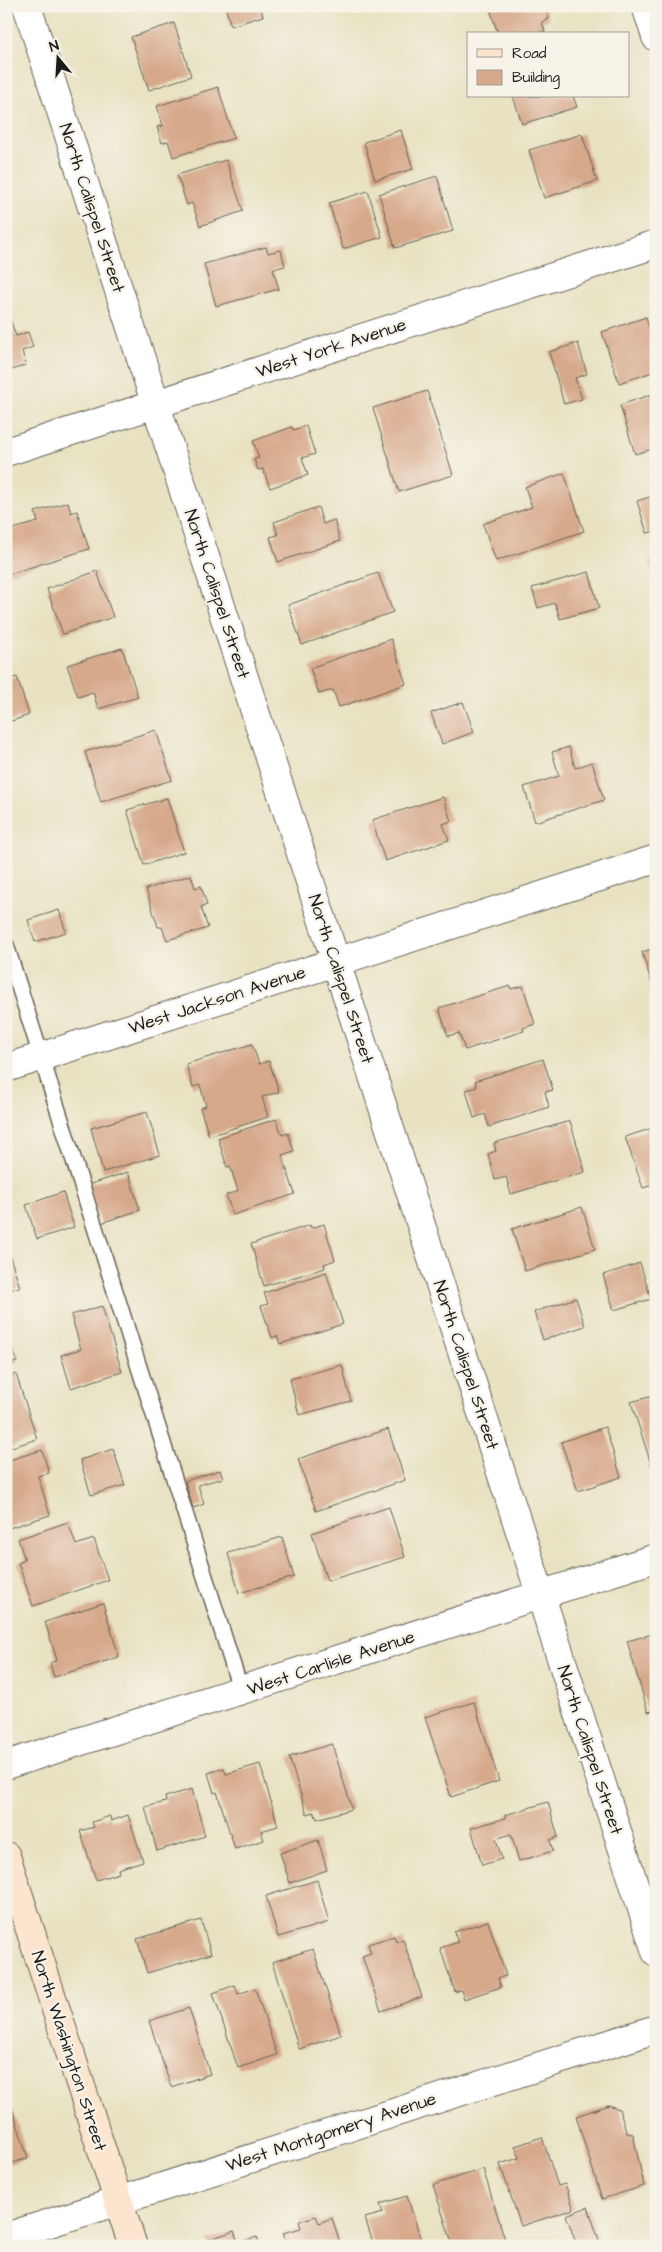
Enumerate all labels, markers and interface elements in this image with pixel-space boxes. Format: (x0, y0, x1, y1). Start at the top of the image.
north arrow (32, 32, 82, 82)
legend (467, 32, 630, 98)
text: N (47, 36, 62, 57)
text: Road (512, 43, 547, 64)
text: Building (512, 67, 560, 89)
street label: North Calispel Street (53, 120, 131, 297)
street label: West York Avenue (253, 312, 410, 384)
street label: North Calispel Street (178, 506, 256, 683)
street label: North Calispel Street (302, 891, 380, 1068)
street label: West Jackson Avenue (125, 959, 309, 1040)
street label: North Calispel Street (427, 1277, 505, 1454)
street label: West Carlisle Avenue (244, 1624, 418, 1702)
street label: North Calispel Street (551, 1662, 629, 1839)
street label: North Washington Street (24, 1948, 113, 2155)
street label: West Montgomery Avenue (222, 2086, 440, 2179)

